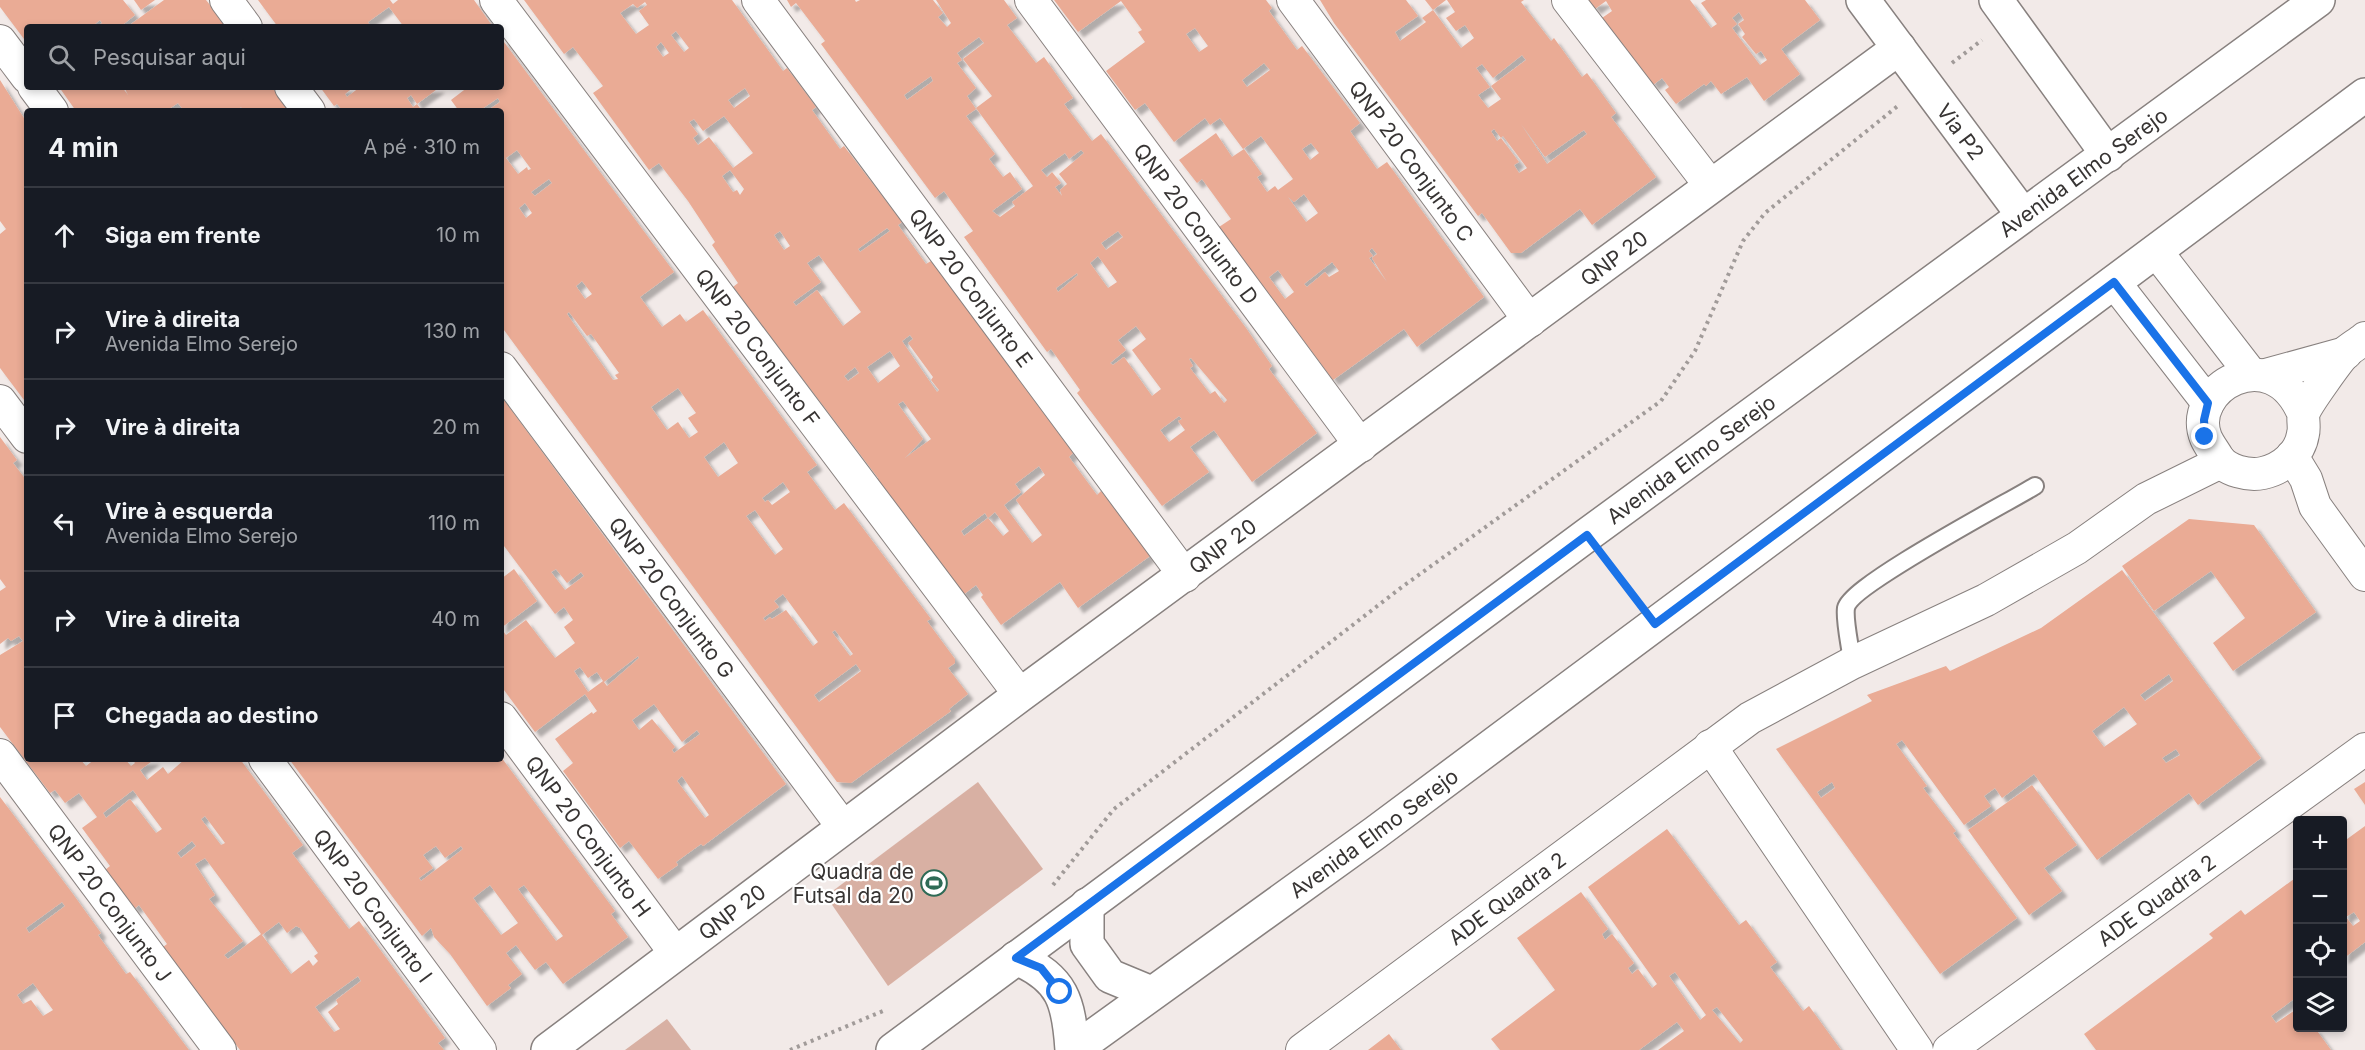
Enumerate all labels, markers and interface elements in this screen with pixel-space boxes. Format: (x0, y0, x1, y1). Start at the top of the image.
search box (24, 24, 504, 90)
icon: search (45, 41, 78, 74)
text: Pesquisar aqui (93, 44, 246, 70)
street label: QNP 20 Conjunto C (1344, 75, 1479, 246)
street label: Via P2 (1932, 99, 1990, 165)
street label: Avenida Elmo Serejo (1994, 102, 2172, 242)
text: 4 min (48, 132, 119, 163)
text: A pé · 310 m (363, 135, 480, 159)
street label: QNP 20 Conjunto D (1129, 138, 1264, 309)
street label: QNP 20 Conjunto E (904, 203, 1038, 372)
icon: ahead (48, 219, 81, 252)
text: Siga em frente (105, 222, 261, 248)
text: 10 m (436, 223, 480, 247)
street label: QNP 20 (1575, 225, 1652, 291)
street label: QNP 20 Conjunto F (690, 264, 825, 431)
text: Vire à direita (105, 306, 240, 332)
icon: right (48, 315, 81, 348)
text: 130 m (424, 319, 480, 343)
text: Avenida Elmo Serejo (105, 332, 298, 356)
street label: Avenida Elmo Serejo (1602, 389, 1780, 529)
icon: right (48, 411, 81, 444)
text: Vire à direita (105, 414, 240, 440)
text: 20 m (432, 415, 480, 439)
route end (2191, 423, 2217, 449)
text: Vire à esquerda (105, 498, 273, 524)
icon: left (48, 507, 81, 540)
text: 110 m (428, 511, 480, 535)
street label: QNP 20 Conjunto G (604, 512, 740, 683)
street label: QNP 20 (1184, 513, 1261, 579)
text: Avenida Elmo Serejo (105, 524, 298, 548)
icon: right (48, 603, 81, 636)
text: Vire à direita (105, 606, 240, 632)
text: 40 m (431, 607, 480, 631)
icon: arrive (48, 699, 81, 732)
text: Chegada ao destino (105, 702, 319, 728)
street label: QNP 20 Conjunto H (521, 751, 656, 922)
street label: Avenida Elmo Serejo (1285, 763, 1463, 903)
map controls (2293, 816, 2347, 1032)
button: + (2293, 816, 2347, 870)
street label: QNP 20 Conjunto J (43, 819, 177, 986)
street label: QNP 20 Conjunto I (308, 824, 438, 987)
street label: ADE Quadra 2 (1443, 847, 1570, 950)
street label: ADE Quadra 2 (2092, 849, 2220, 951)
place label: Quadra de Futsal da 20 (793, 859, 914, 908)
sports icon: Quadra de Futsal da 20 (919, 868, 949, 898)
button: − (2293, 870, 2347, 924)
street label: QNP 20 (693, 879, 770, 945)
button: locate (2293, 924, 2347, 978)
route start (1046, 978, 1072, 1004)
button: layers (2293, 978, 2347, 1032)

